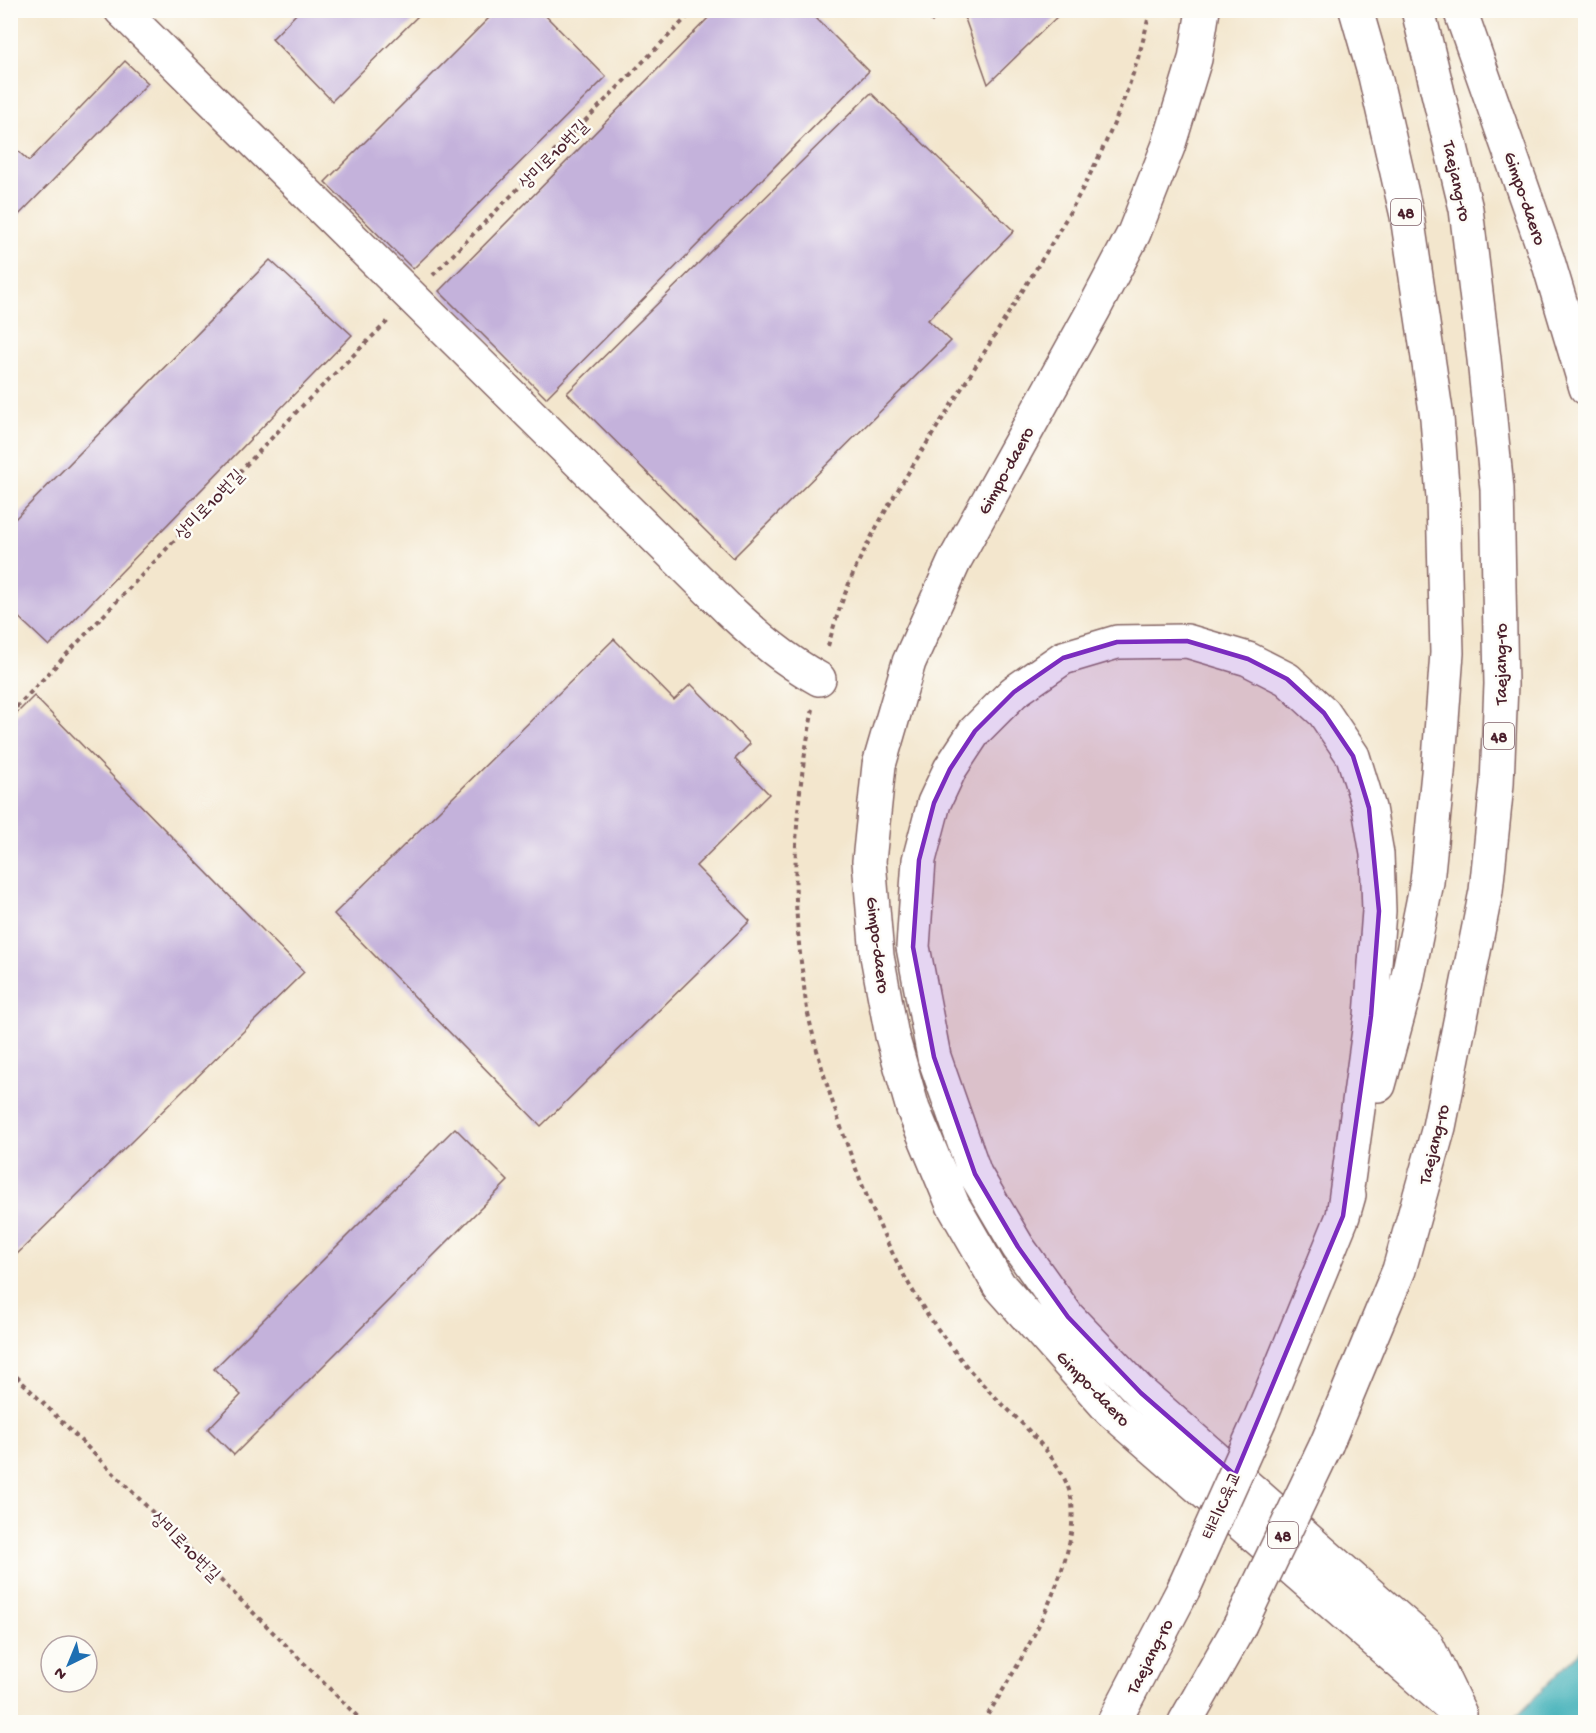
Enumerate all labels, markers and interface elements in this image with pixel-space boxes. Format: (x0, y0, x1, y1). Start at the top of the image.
street label: 상미로10번길 (516, 116, 594, 195)
street label: Taejang-ro (1437, 138, 1474, 224)
street label: Gimpo-daero (1498, 149, 1549, 248)
road number: 48 (1391, 199, 1421, 225)
street label: Gimpo-daero (974, 424, 1040, 519)
street label: 상미로10번길 (172, 466, 250, 545)
street label: Taejang-ro (1492, 623, 1513, 706)
road number: 48 (1484, 723, 1514, 749)
street label: Gimpo-daero (860, 896, 893, 995)
street label: Taejang-ro (1415, 1102, 1455, 1188)
street label: Gimpo-daero (1051, 1347, 1134, 1432)
street label: 태리IC육교 (1199, 1469, 1248, 1543)
street label: 상미로10번길 (145, 1509, 224, 1587)
road number: 48 (1268, 1522, 1298, 1548)
street label: Taejang-ro (1123, 1616, 1179, 1699)
north arrow (39, 1634, 99, 1694)
text: N (50, 1662, 71, 1683)

